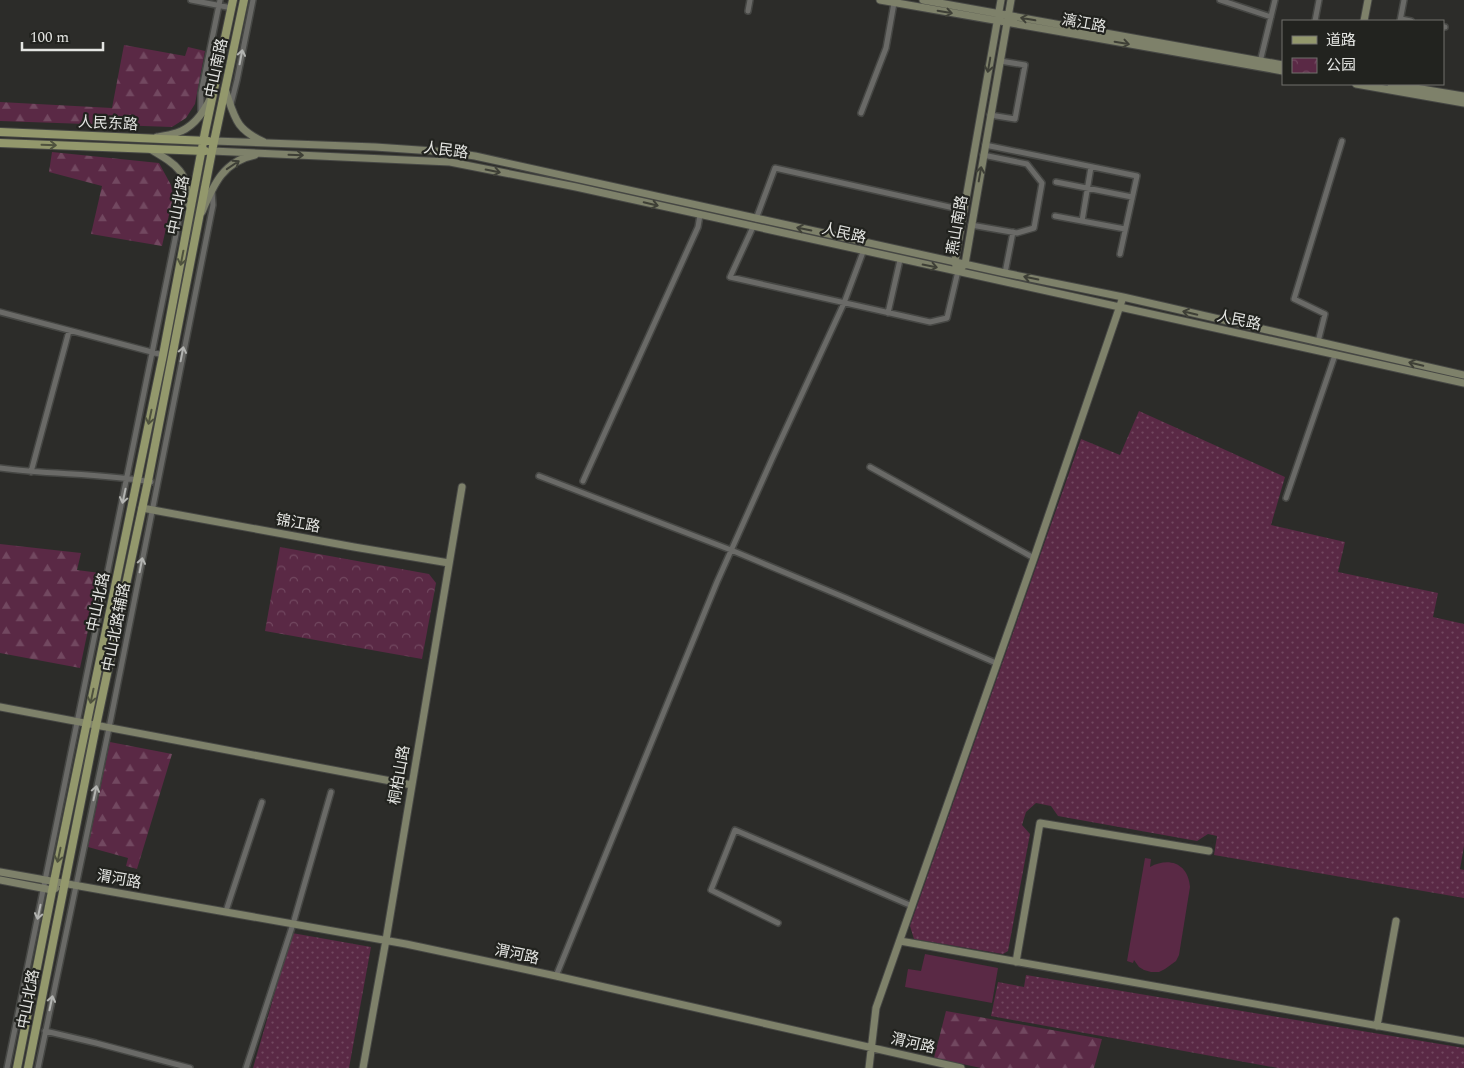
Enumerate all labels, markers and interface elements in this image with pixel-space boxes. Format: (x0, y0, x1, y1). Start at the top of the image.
one-way arrow (937, 7, 953, 17)
street label: 漓江路 (1060, 8, 1108, 39)
one-way arrow (1020, 14, 1036, 24)
scale bar (22, 20, 104, 52)
legend (1282, 20, 1444, 85)
text: 100 m (30, 26, 69, 49)
text: 道路 (1326, 29, 1356, 52)
street label: 中山南路 (199, 36, 234, 100)
one-way arrow (1114, 39, 1130, 49)
one-way arrow (237, 50, 247, 66)
text: 公园 (1326, 54, 1356, 77)
one-way arrow (983, 57, 993, 73)
street label: 人民东路 (77, 110, 139, 137)
street label: 人民路 (422, 136, 470, 165)
one-way arrow (40, 140, 56, 149)
one-way arrow (288, 150, 304, 159)
one-way arrow (226, 160, 240, 170)
one-way arrow (484, 166, 500, 176)
one-way arrow (976, 166, 986, 182)
street label: 中山北路 (161, 173, 196, 237)
street label: 燕山南路 (941, 194, 974, 257)
one-way arrow (643, 200, 659, 210)
street label: 人民路 (819, 217, 868, 250)
one-way arrow (796, 224, 812, 233)
one-way arrow (176, 249, 186, 265)
one-way arrow (921, 261, 937, 271)
one-way arrow (1023, 273, 1039, 283)
street label: 人民路 (1214, 305, 1263, 336)
one-way arrow (1182, 308, 1198, 317)
one-way arrow (178, 346, 188, 362)
one-way arrow (1409, 359, 1425, 368)
one-way arrow (145, 408, 154, 424)
one-way arrow (119, 487, 128, 503)
street label: 锦江路 (274, 508, 322, 539)
one-way arrow (136, 557, 146, 573)
street label: 中山北路 (81, 570, 116, 634)
street label: 中山北路辅路 (97, 581, 136, 673)
one-way arrow (87, 688, 97, 704)
street label: 桐柏山路 (383, 744, 416, 807)
one-way arrow (91, 785, 100, 801)
one-way arrow (54, 847, 64, 863)
street label: 渭河路 (95, 864, 143, 895)
one-way arrow (33, 904, 43, 920)
street label: 渭河路 (492, 939, 541, 970)
street label: 中山北路 (11, 967, 46, 1031)
one-way arrow (47, 996, 57, 1012)
street label: 渭河路 (888, 1027, 937, 1060)

